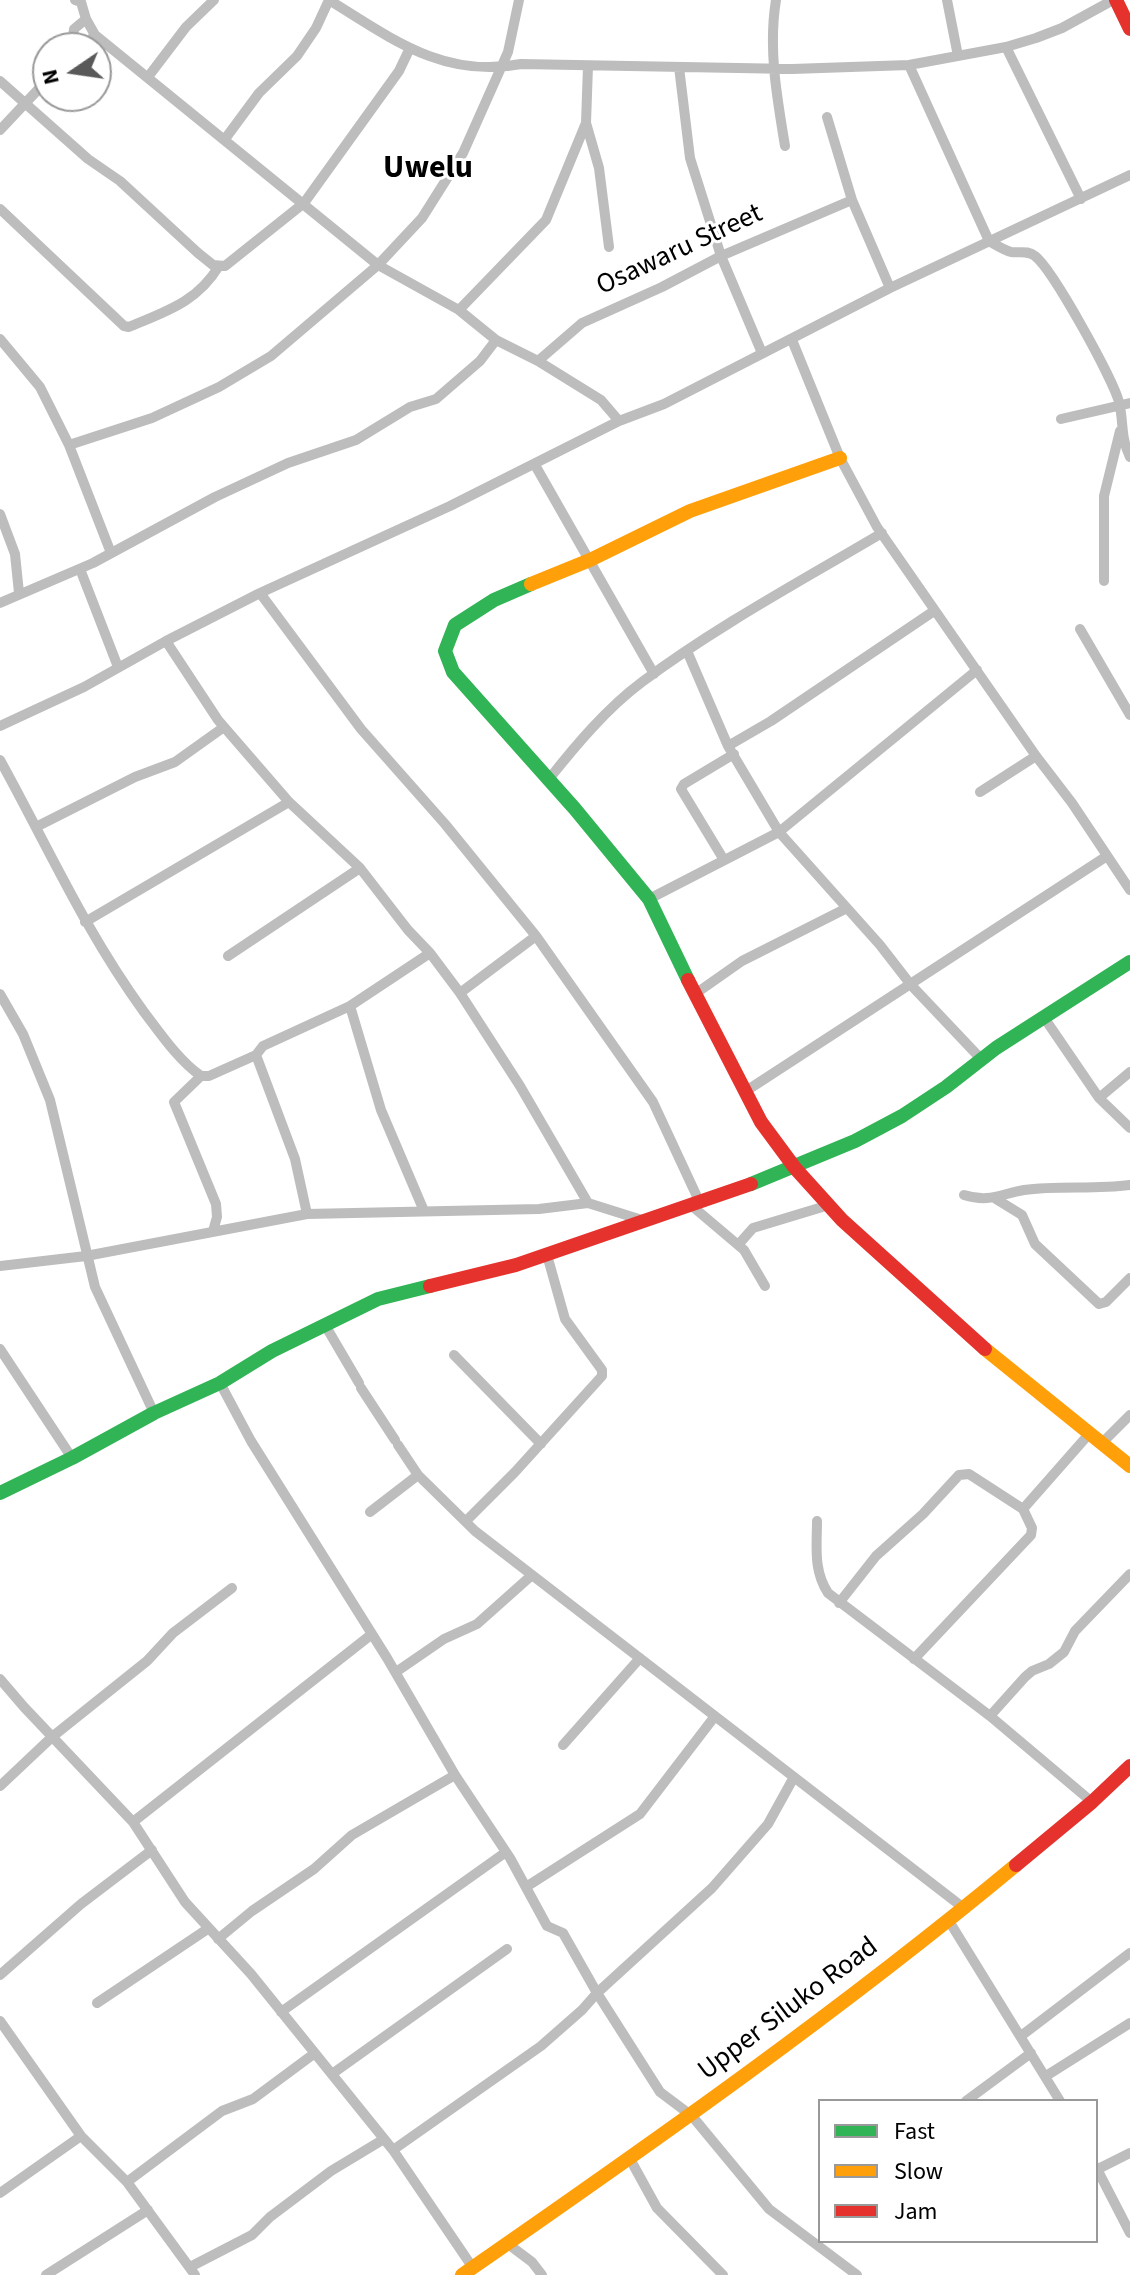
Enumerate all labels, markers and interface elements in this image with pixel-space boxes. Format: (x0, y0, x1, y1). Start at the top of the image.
north arrow (32, 32, 112, 112)
text: N (33, 66, 68, 88)
district label: Uwelu (383, 151, 473, 189)
street label: Osawaru Street (592, 198, 768, 304)
street label: Upper Siluko Road (692, 1931, 886, 2089)
legend (818, 2099, 1098, 2243)
text: Fast (894, 2114, 935, 2149)
text: Slow (894, 2154, 943, 2189)
text: Jam (894, 2194, 938, 2229)

